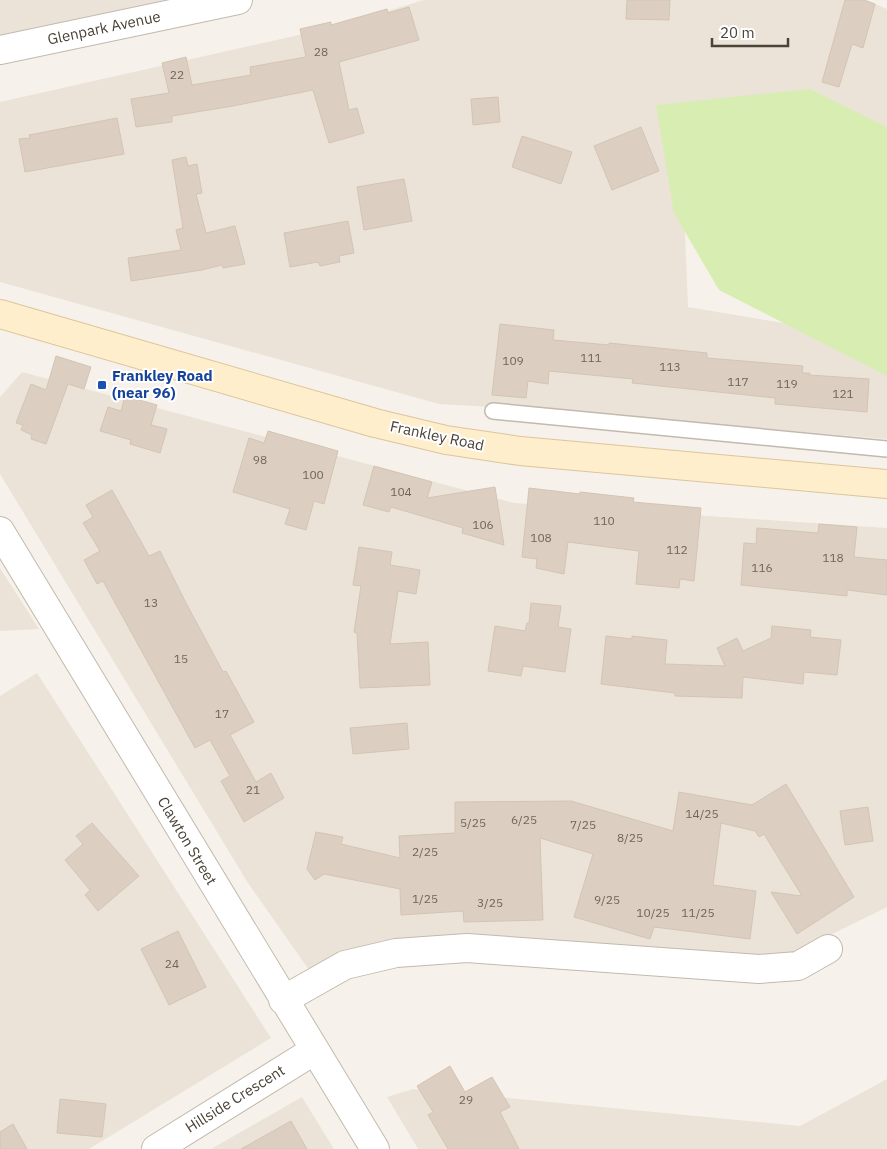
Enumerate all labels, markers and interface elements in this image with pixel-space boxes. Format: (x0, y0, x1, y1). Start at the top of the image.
street label: Glenpark Avenue (46, 6, 162, 49)
scale bar (712, 15, 788, 47)
text: 20 m (720, 23, 755, 42)
house number: 28 (314, 44, 328, 59)
house number: 22 (170, 67, 184, 82)
house number: 111 (580, 350, 602, 365)
house number: 109 (502, 353, 524, 368)
house number: 113 (659, 359, 681, 374)
place label: Frankley Road (near 96) (112, 366, 213, 402)
house number: 117 (727, 374, 749, 389)
house number: 119 (776, 376, 798, 391)
marker: Frankley Road (near 96) (96, 379, 108, 391)
house number: 121 (832, 386, 854, 401)
street label: Frankley Road (388, 416, 486, 455)
house number: 98 (253, 452, 267, 467)
house number: 100 (302, 467, 324, 482)
house number: 104 (390, 484, 412, 499)
house number: 110 (593, 513, 615, 528)
house number: 106 (472, 517, 494, 532)
house number: 108 (530, 530, 552, 545)
house number: 112 (666, 542, 688, 557)
house number: 118 (822, 550, 844, 565)
house number: 116 (751, 560, 773, 575)
house number: 13 (144, 595, 158, 610)
house number: 15 (174, 651, 188, 666)
house number: 17 (215, 706, 229, 721)
house number: 21 (246, 782, 260, 797)
street label: Clawton Street (154, 793, 221, 888)
house number: 14/25 (685, 806, 719, 821)
house number: 6/25 (511, 812, 537, 827)
house number: 5/25 (460, 815, 486, 830)
house number: 7/25 (570, 817, 596, 832)
house number: 8/25 (617, 830, 643, 845)
house number: 2/25 (412, 844, 438, 859)
house number: 1/25 (412, 891, 438, 906)
house number: 9/25 (594, 892, 620, 907)
house number: 3/25 (477, 895, 503, 910)
house number: 10/25 (636, 905, 670, 920)
house number: 11/25 (681, 905, 715, 920)
house number: 24 (165, 956, 179, 971)
street label: Hillside Crescent (181, 1060, 288, 1137)
house number: 29 (459, 1092, 473, 1107)

